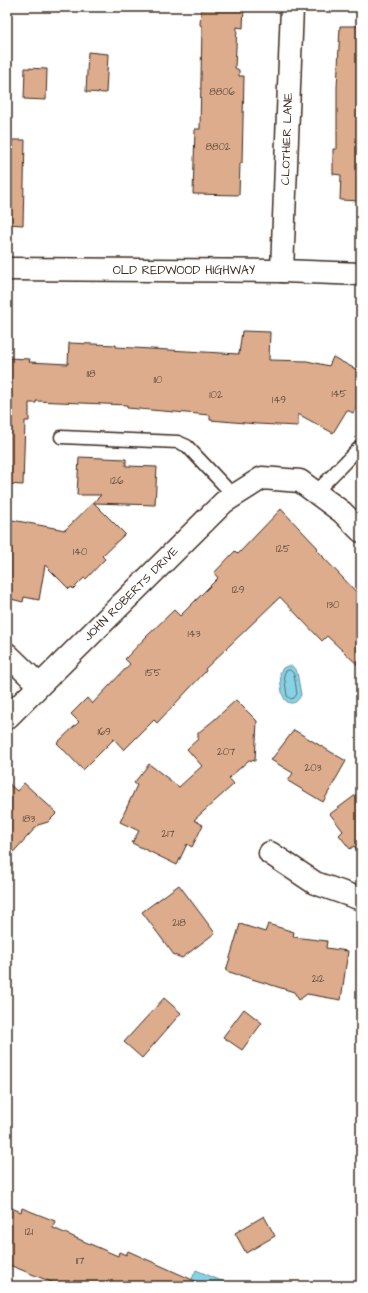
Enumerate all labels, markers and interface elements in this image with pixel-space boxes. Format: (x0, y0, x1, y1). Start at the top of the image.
house number: 8806 (209, 85, 236, 99)
street label: CLOTHIER LANE (277, 92, 297, 186)
house number: 8802 (206, 140, 231, 154)
street label: OLD REDWOOD HIGHWAY (113, 262, 256, 279)
house number: 118 (86, 367, 96, 381)
house number: 110 (154, 373, 162, 387)
house number: 145 (331, 387, 347, 401)
house number: 102 (209, 388, 223, 402)
house number: 149 (272, 393, 286, 407)
house number: 126 (110, 474, 124, 488)
house number: 125 (276, 542, 290, 556)
street label: JOHN ROBERTS DRIVE (80, 543, 182, 645)
house number: 140 (73, 545, 87, 559)
house number: 129 (232, 583, 245, 597)
house number: 130 (327, 598, 339, 612)
house number: 143 (187, 627, 201, 641)
house number: 155 (145, 666, 161, 680)
house number: 169 (97, 725, 111, 739)
house number: 207 (217, 745, 235, 759)
house number: 203 (304, 761, 322, 775)
house number: 183 (23, 812, 35, 826)
house number: 217 (161, 827, 175, 841)
house number: 218 (172, 916, 186, 930)
house number: 212 (312, 972, 325, 986)
house number: 121 (25, 1225, 34, 1239)
house number: 117 (76, 1254, 84, 1268)

